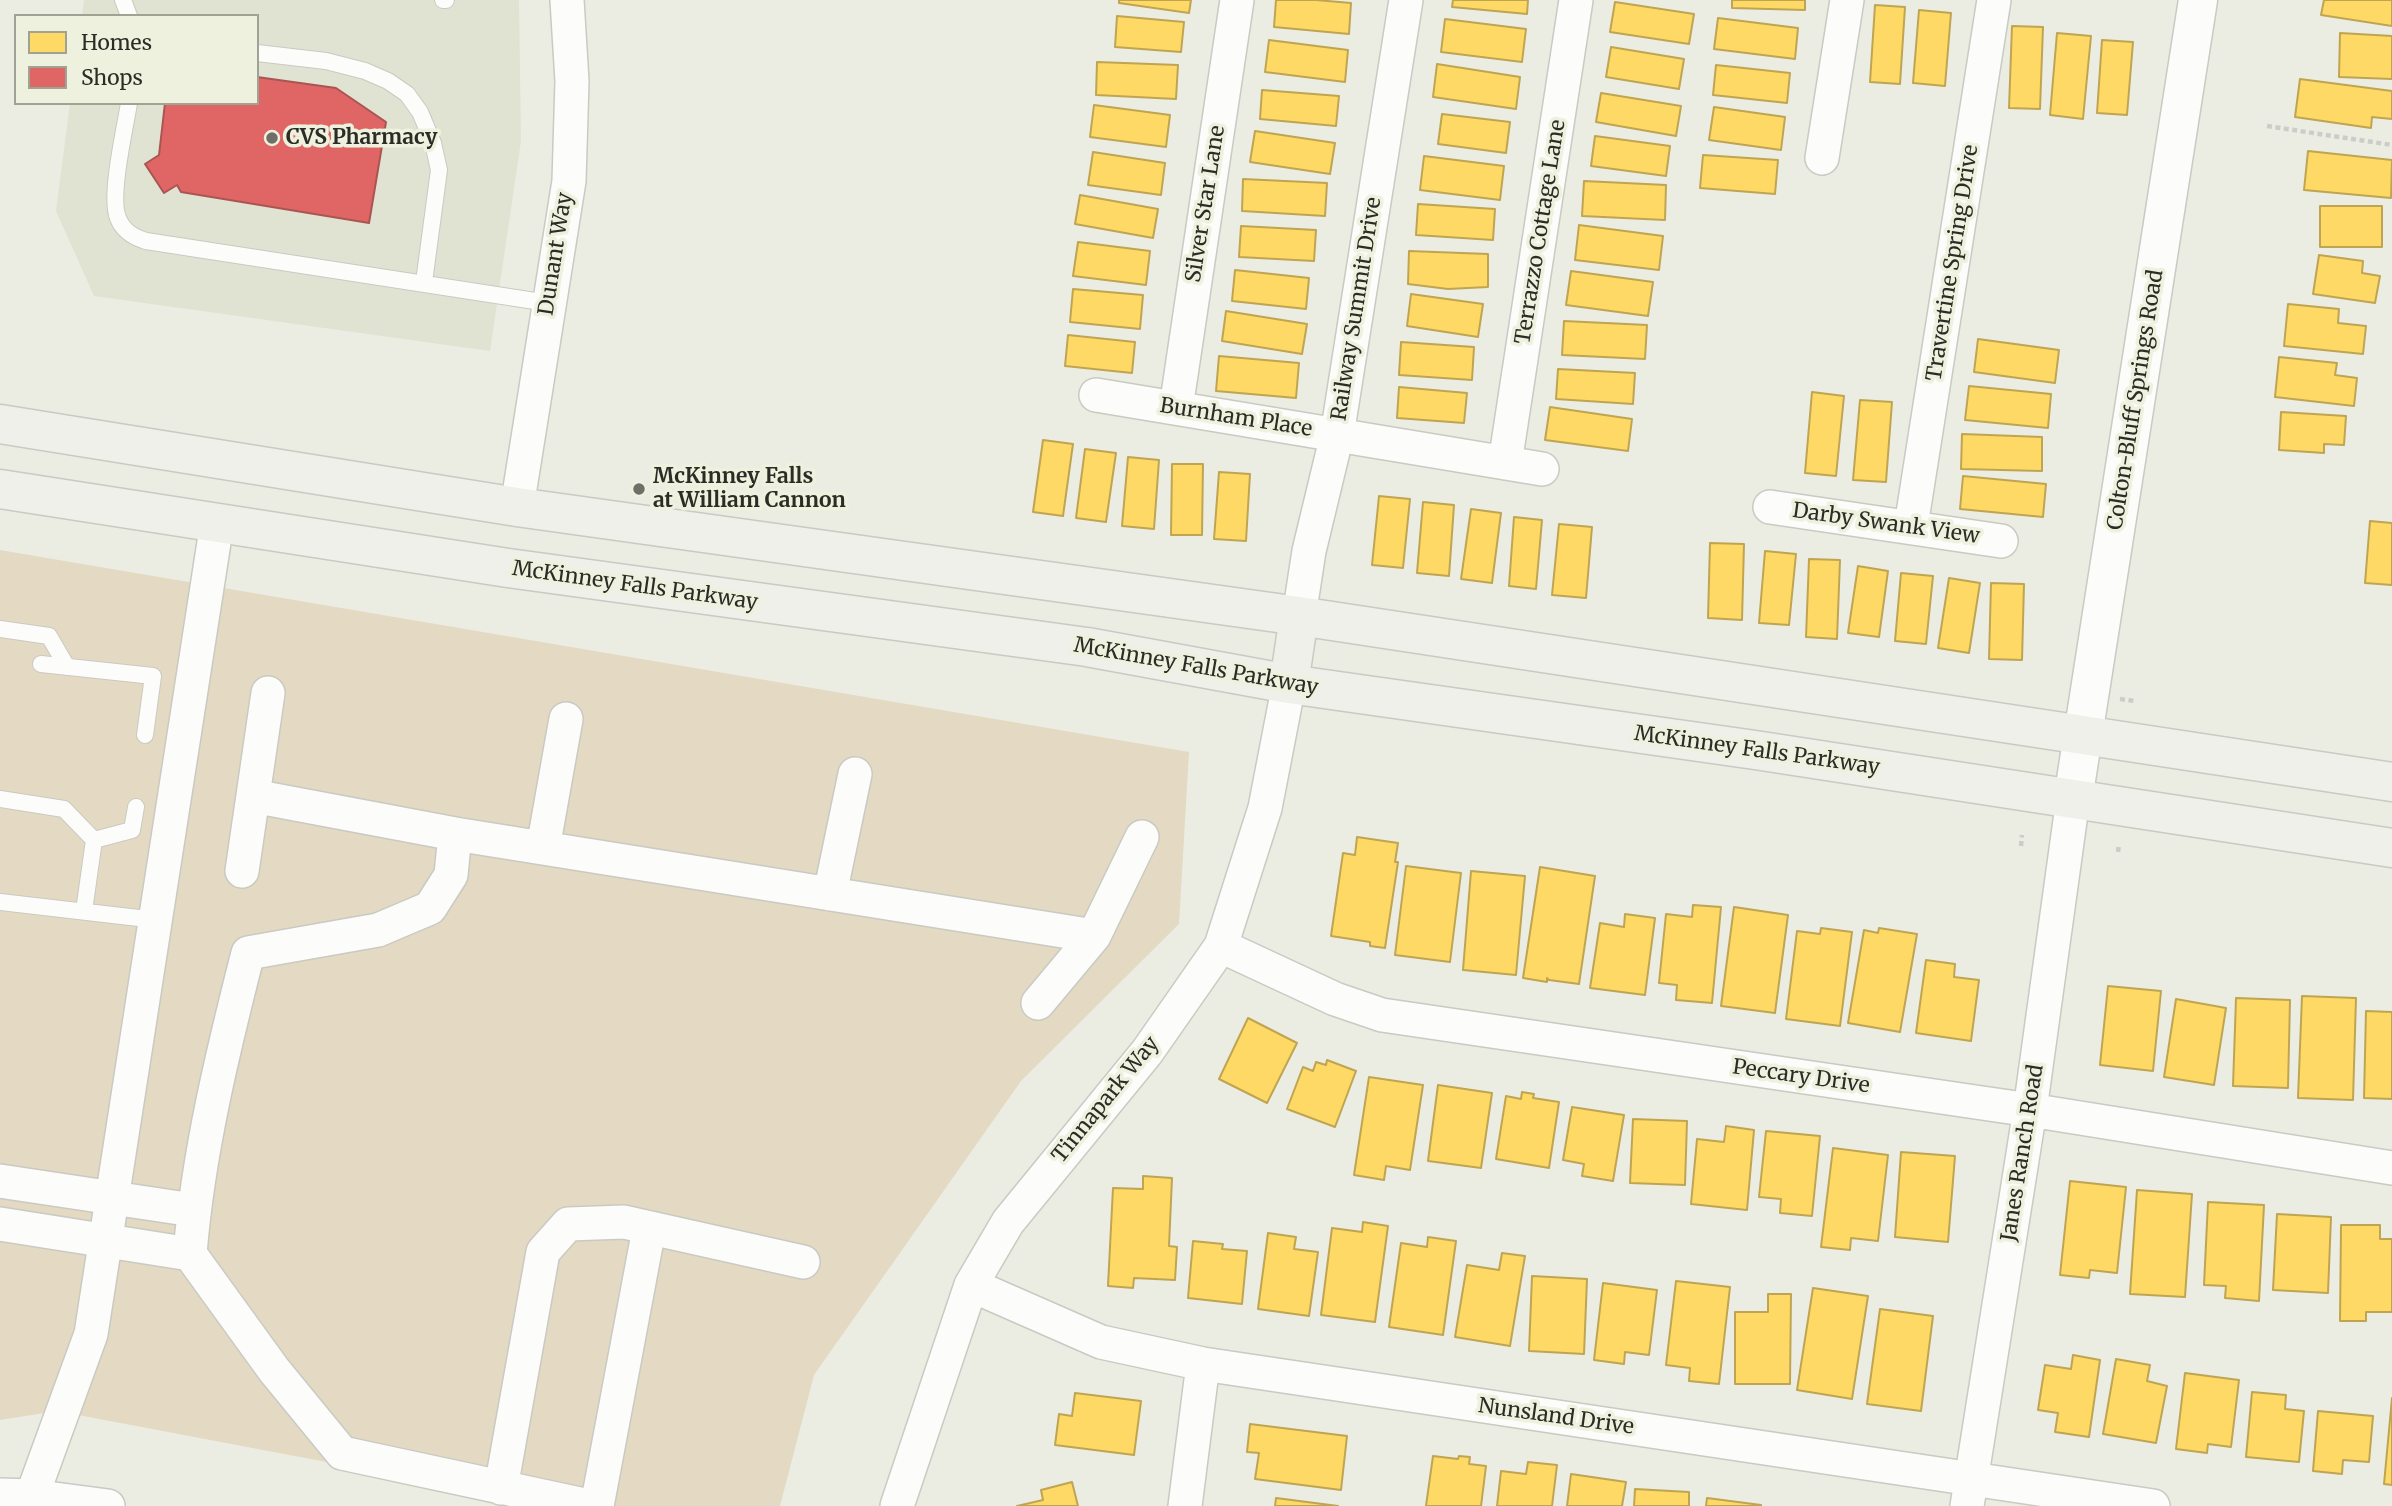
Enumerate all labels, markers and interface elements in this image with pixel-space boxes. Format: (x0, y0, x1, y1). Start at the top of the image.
legend (14, 14, 259, 105)
text: Homes (81, 29, 152, 56)
text: Shops (81, 64, 143, 91)
street label: Terrazzo Cottage Lane (1511, 118, 1571, 346)
street label: Silver Star Lane (1181, 124, 1231, 284)
place label: CVS Pharmacy (286, 125, 437, 151)
marker: CVS Pharmacy (264, 130, 280, 146)
street label: Travertine Spring Drive (1922, 143, 1984, 383)
street label: Dunant Way (534, 191, 578, 317)
street label: Railway Summit Drive (1327, 195, 1387, 423)
street label: Colton-Bluff Springs Road (2103, 268, 2169, 532)
street label: Burnham Place (1158, 394, 1314, 442)
place label: McKinney Falls at William Cannon (653, 464, 846, 514)
marker: McKinney Falls at William Cannon (631, 481, 647, 497)
street label: Darby Swank View (1791, 498, 1981, 550)
street label: McKinney Falls Parkway (511, 556, 759, 616)
street label: McKinney Falls Parkway (1072, 633, 1320, 701)
street label: McKinney Falls Parkway (1633, 721, 1881, 781)
street label: Tinnapark Way (1047, 1032, 1165, 1168)
street label: Peccary Drive (1731, 1055, 1871, 1099)
street label: Janes Ranch Road (1997, 1063, 2049, 1243)
street label: Nunsland Drive (1477, 1394, 1635, 1440)

